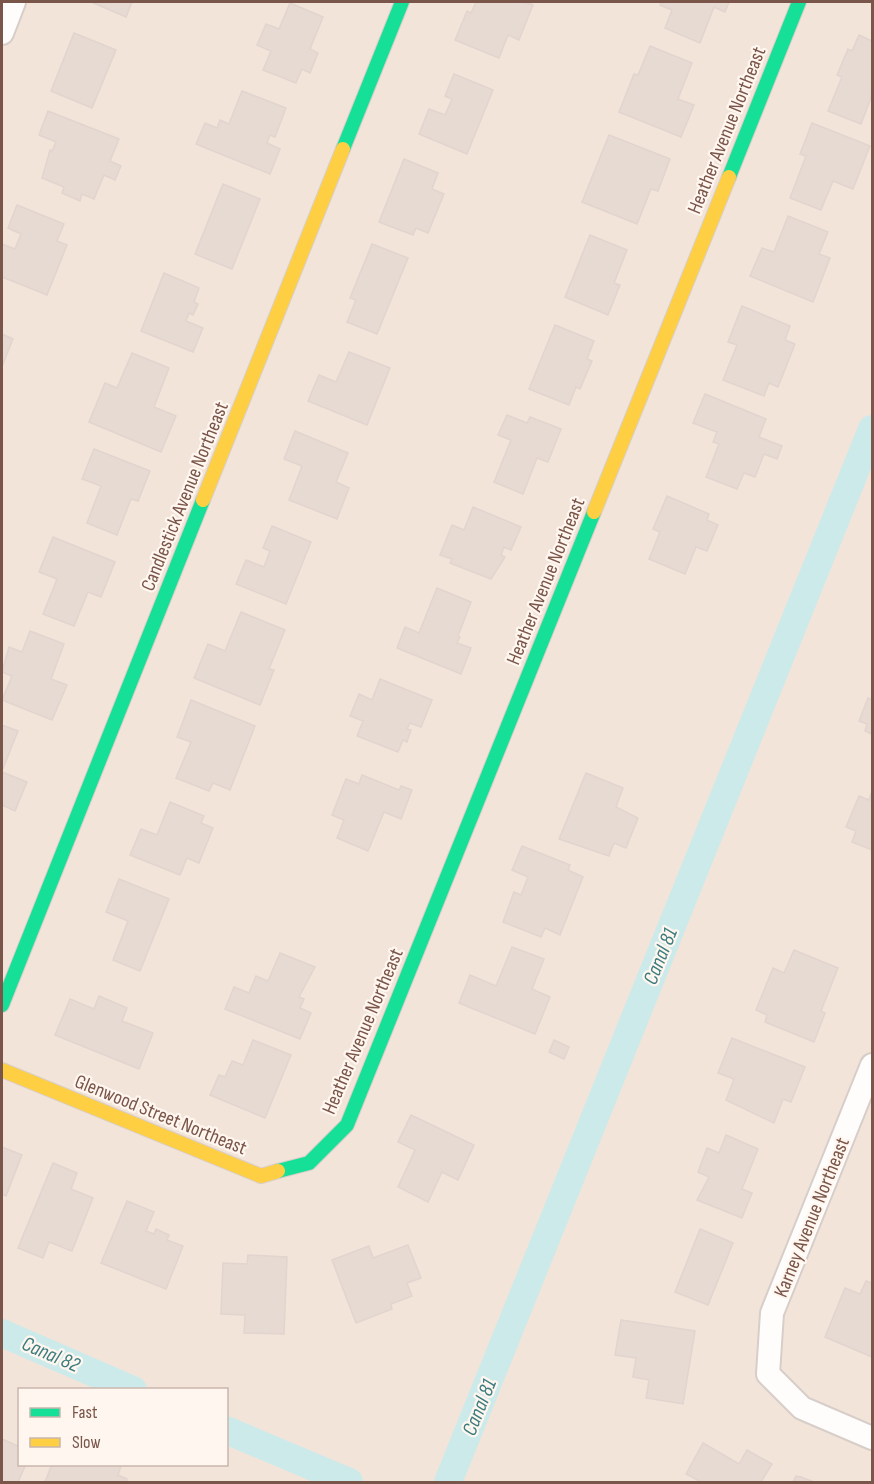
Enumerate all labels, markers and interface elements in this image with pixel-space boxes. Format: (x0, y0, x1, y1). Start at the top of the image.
street label: Heather Avenue Northeast (683, 43, 771, 217)
street label: Candlestick Avenue Northeast (136, 398, 234, 594)
street label: Heather Avenue Northeast (502, 494, 590, 668)
water label: Canal 81 (638, 924, 683, 988)
street label: Heather Avenue Northeast (317, 945, 409, 1118)
street label: Glenwood Street Northeast (71, 1069, 250, 1160)
street label: Karney Avenue Northeast (769, 1134, 855, 1301)
water label: Canal 82 (18, 1331, 84, 1378)
water label: Canal 81 (457, 1375, 502, 1439)
legend (18, 1388, 228, 1466)
text: Fast (72, 1402, 98, 1423)
text: Slow (72, 1432, 101, 1453)

